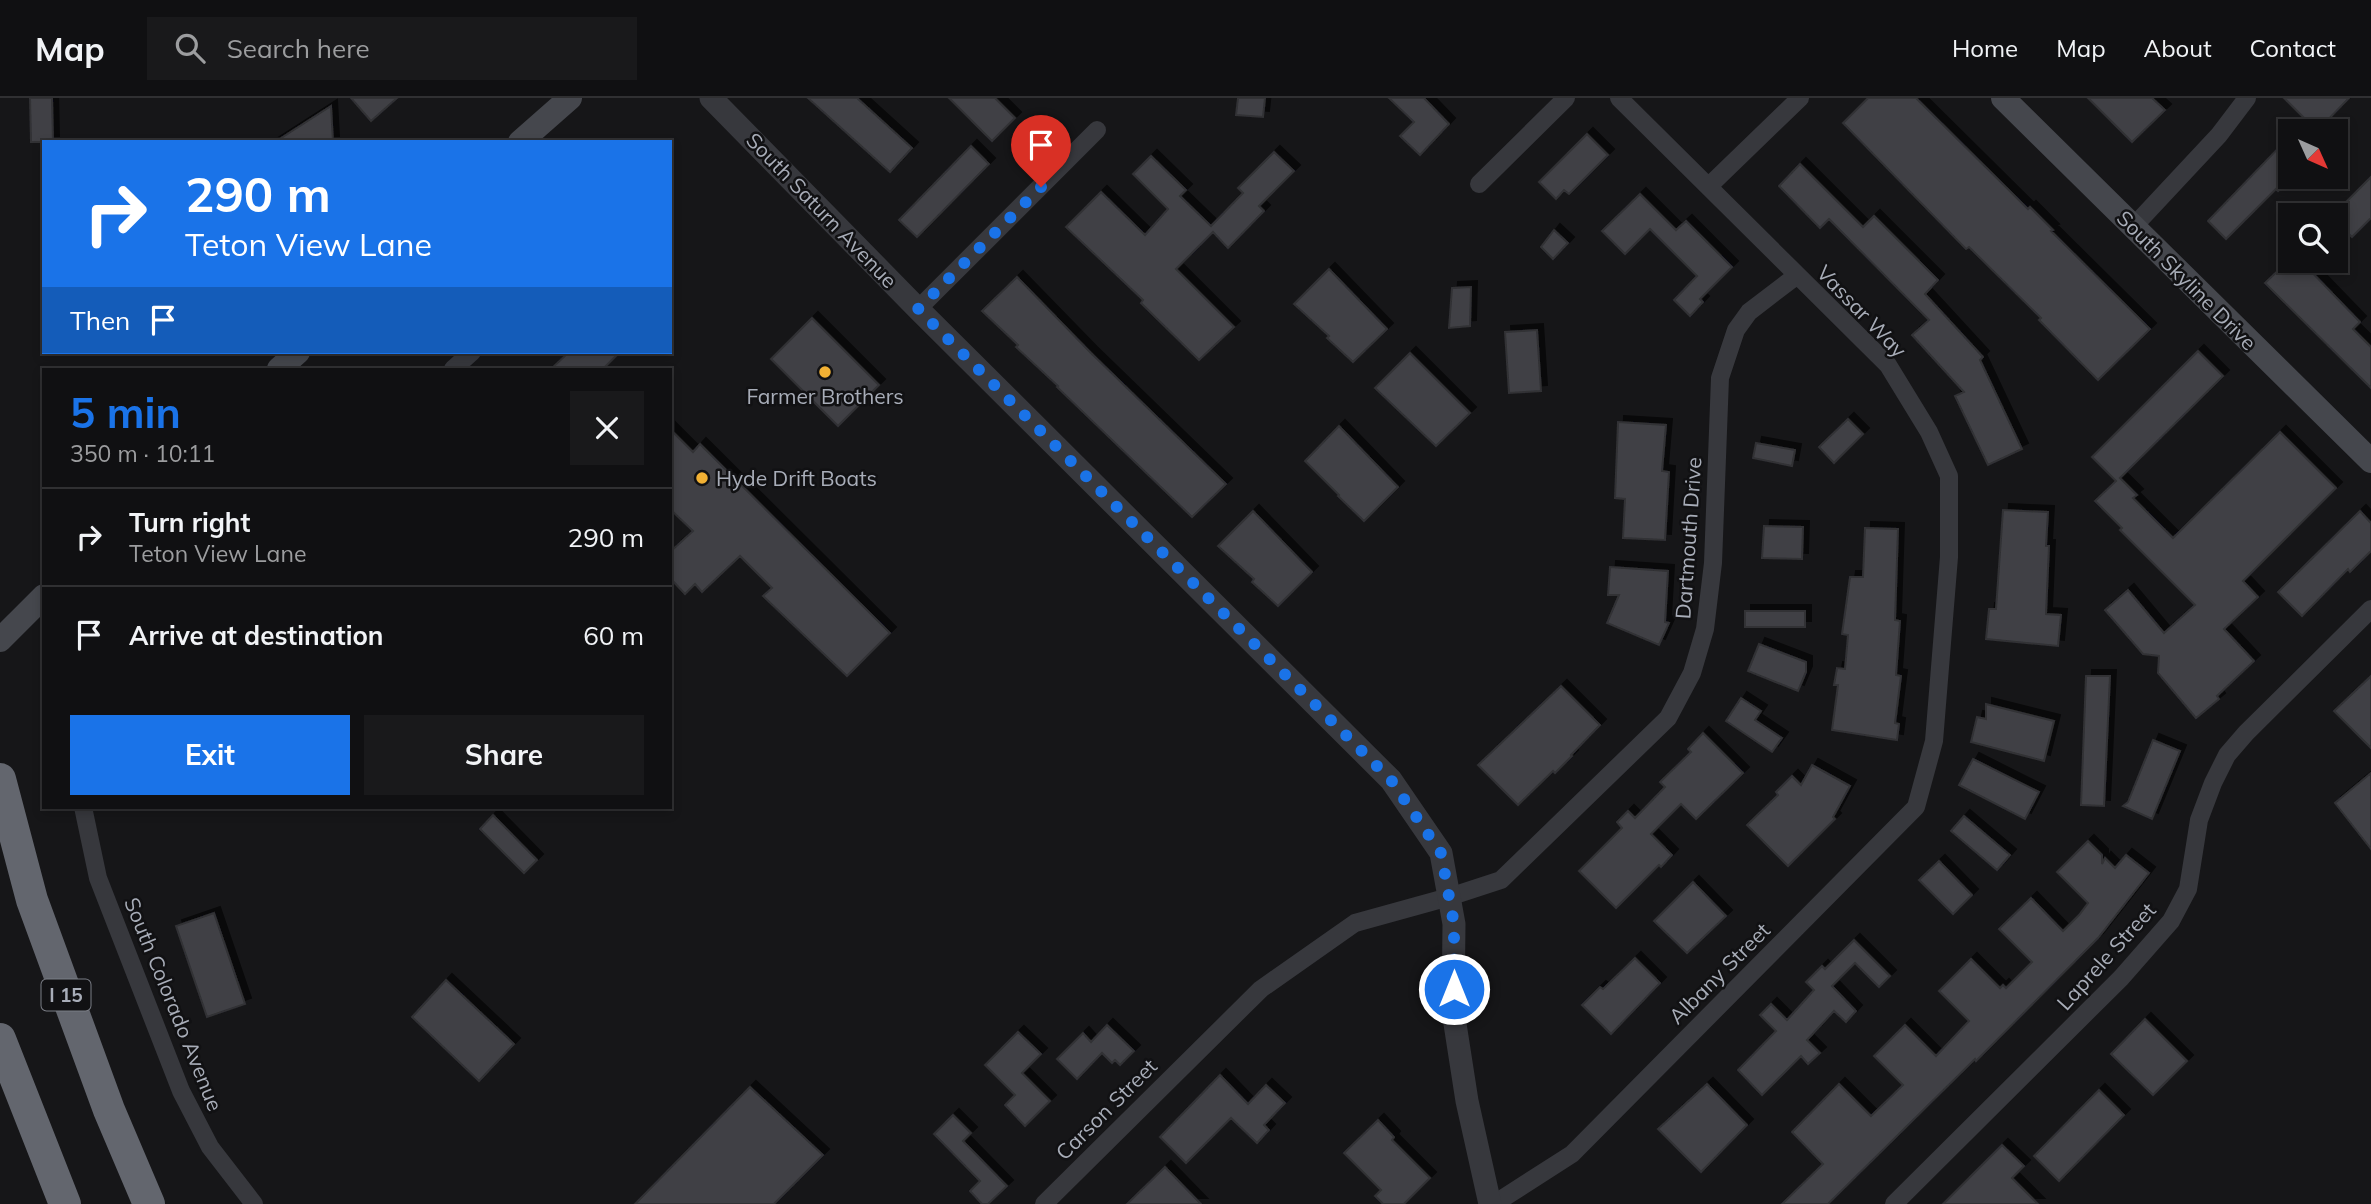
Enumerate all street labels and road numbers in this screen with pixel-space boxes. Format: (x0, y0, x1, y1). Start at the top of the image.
street label: South Saturn Avenue (741, 127, 903, 293)
street label: South Skyline Drive (2112, 205, 2262, 355)
street label: Vassar Way (1812, 259, 1912, 363)
street label: Dartmouth Drive (1669, 456, 1707, 620)
street label: South Colorado Avenue (119, 893, 229, 1115)
street label: Laprele Street (2051, 897, 2161, 1015)
street label: Albany Street (1663, 917, 1775, 1029)
road number: I 15 (42, 980, 90, 1010)
street label: Carson Street (1050, 1053, 1162, 1165)

